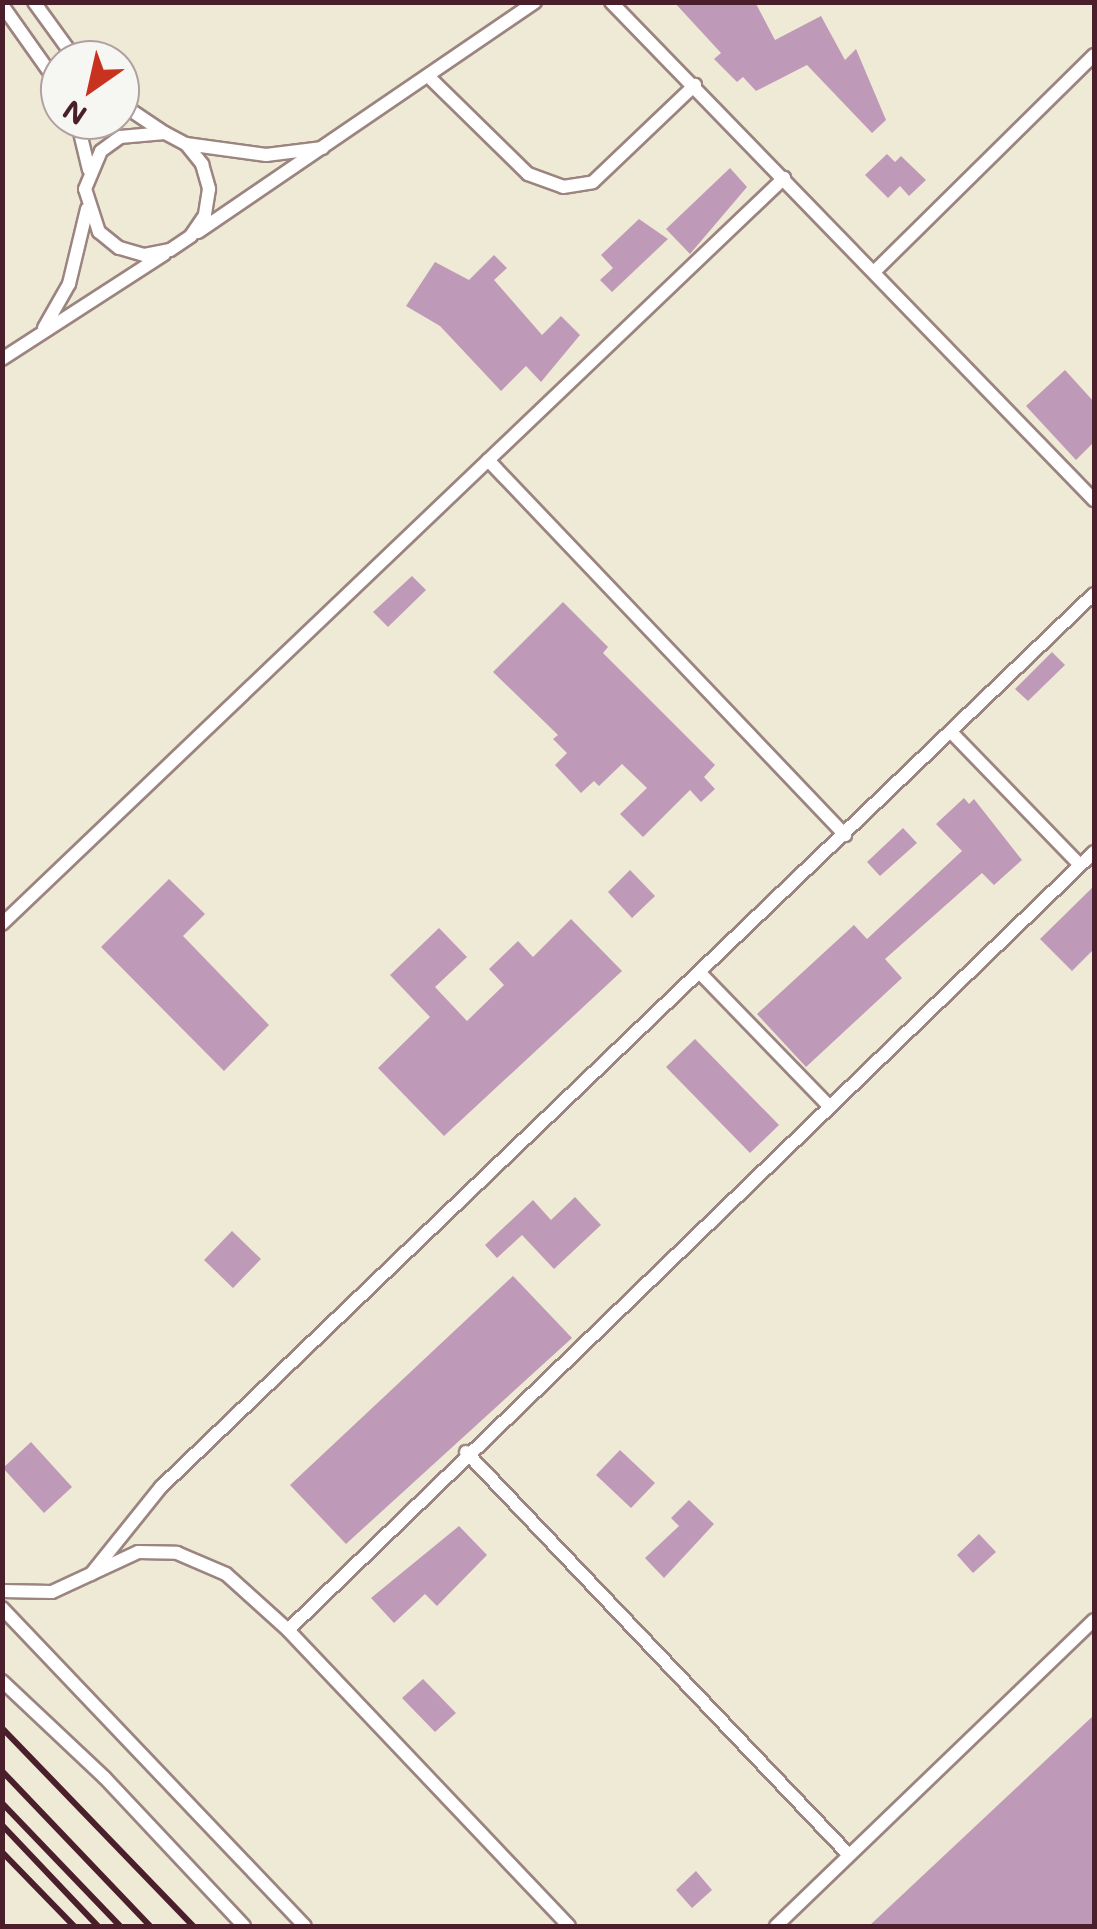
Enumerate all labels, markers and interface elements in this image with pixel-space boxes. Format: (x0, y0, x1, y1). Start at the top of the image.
north arrow (40, 40, 140, 140)
text: N (55, 92, 93, 134)

